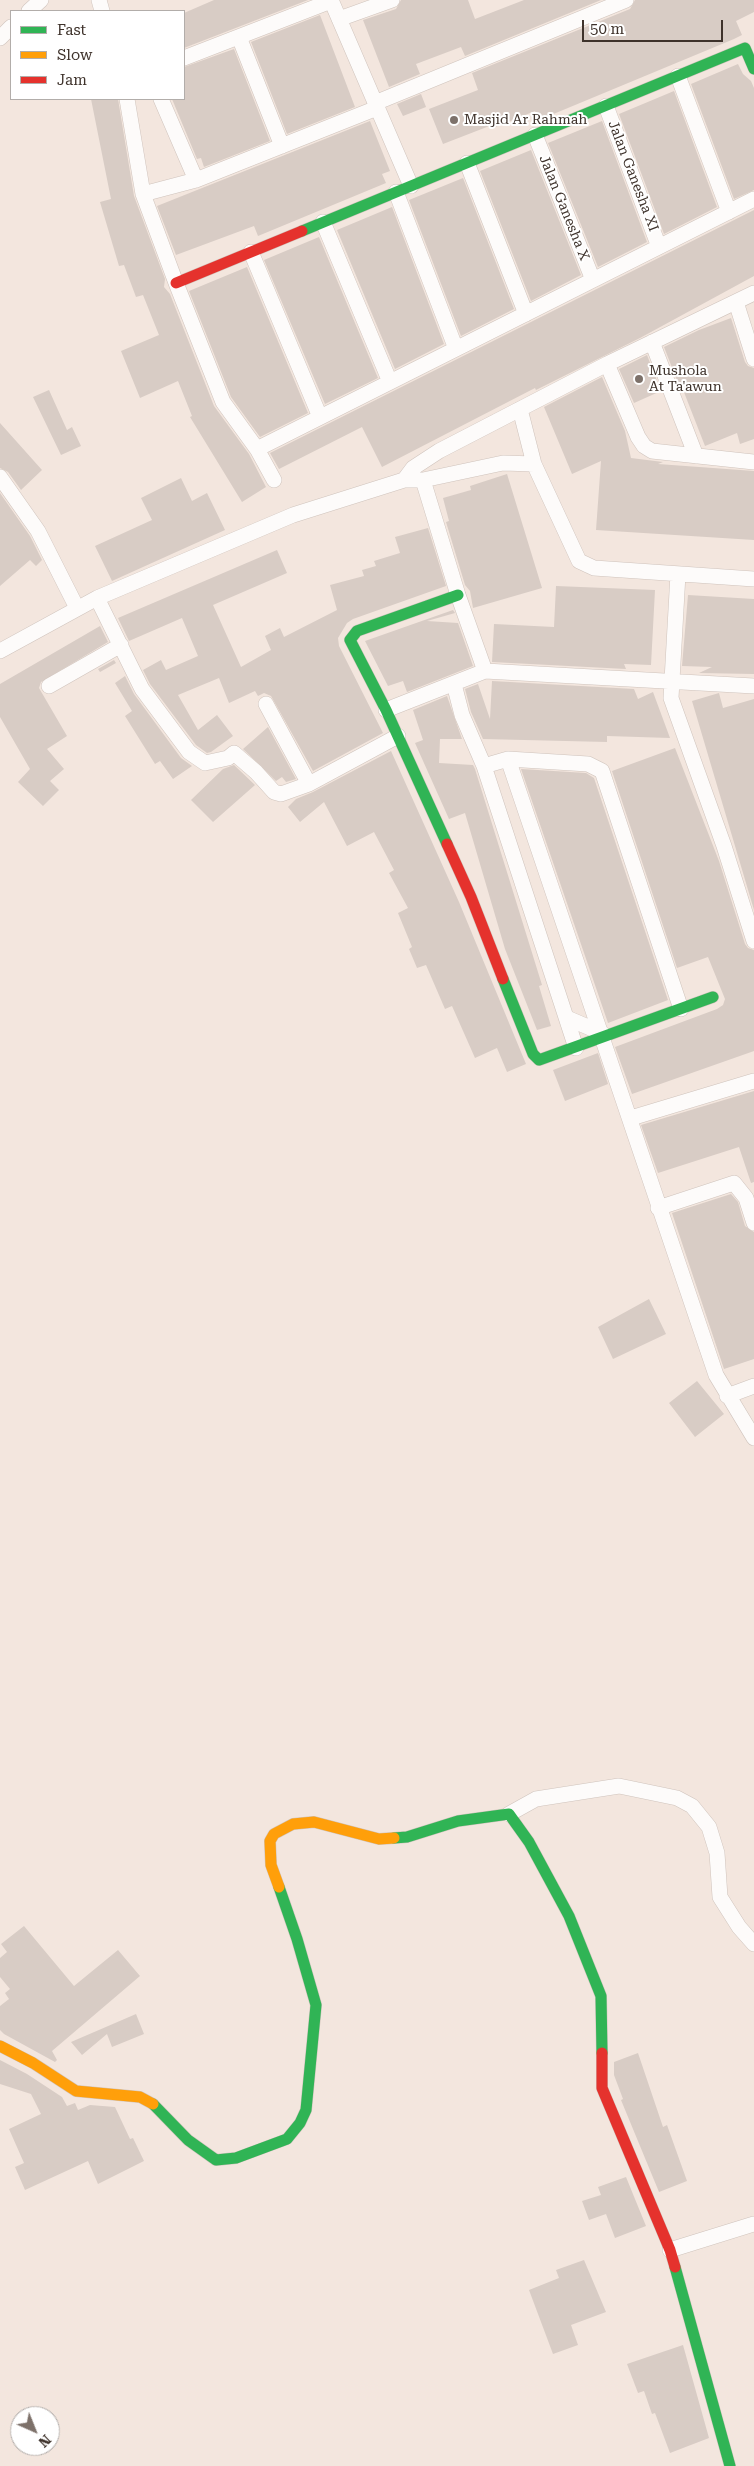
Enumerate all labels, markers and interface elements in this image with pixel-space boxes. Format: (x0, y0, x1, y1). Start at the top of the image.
legend (10, 10, 185, 100)
scale bar (584, 10, 725, 42)
text: 50 m (590, 20, 624, 38)
text: Fast (57, 21, 86, 39)
text: Slow (57, 46, 92, 64)
text: Jam (57, 71, 87, 89)
place label: Masjid Ar Rahmah (464, 112, 587, 128)
marker: Masjid Ar Rahmah (448, 114, 460, 126)
street label: Jalan Ganesha XI (604, 118, 662, 234)
street label: Jalan Ganesha X (535, 153, 593, 263)
place label: Mushola At Ta'awun (649, 363, 722, 396)
marker: Mushola At Ta'awun (633, 373, 645, 385)
north arrow (10, 2406, 60, 2456)
text: N (35, 2432, 54, 2451)

